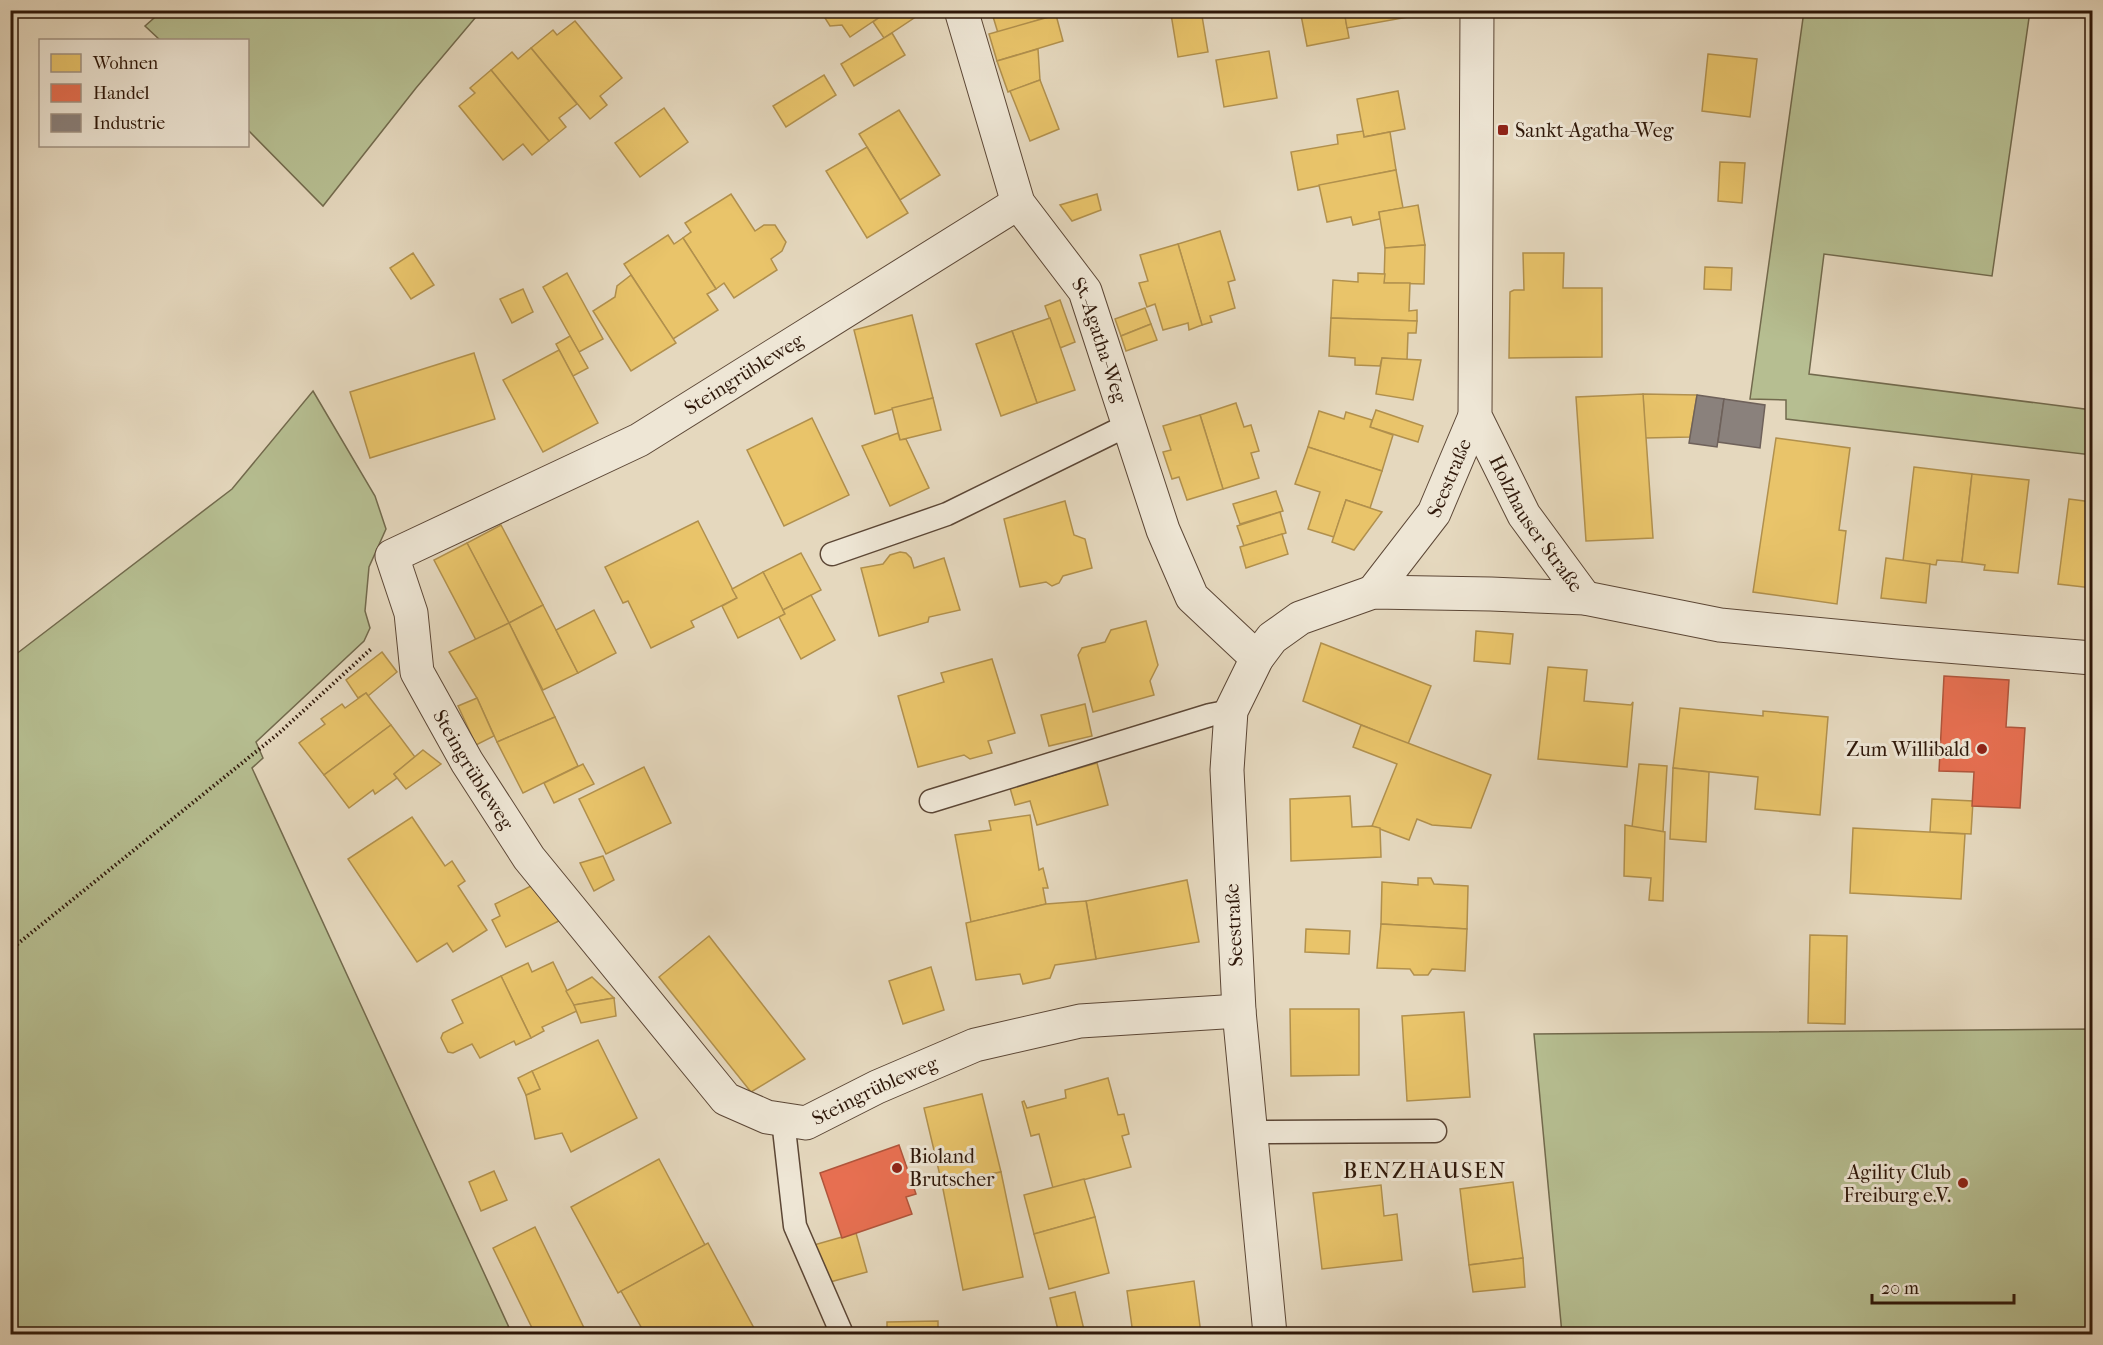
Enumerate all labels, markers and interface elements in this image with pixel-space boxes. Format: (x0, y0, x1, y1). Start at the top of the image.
legend (39, 39, 249, 147)
text: Wohnen (92, 53, 159, 74)
text: Handel (93, 83, 150, 104)
text: Industrie (93, 113, 165, 134)
place label: Sankt-Agatha-Weg (1515, 119, 1674, 142)
marker: Sankt-Agatha-Weg (1496, 123, 1510, 137)
street label: St.-Agatha-Weg (1067, 273, 1132, 406)
street label: Steingrübleweg (680, 328, 808, 420)
street label: Seestraße (1422, 435, 1476, 521)
street label: Holzhauser Straße (1485, 451, 1588, 596)
street label: Steingrübleweg (429, 705, 519, 834)
place label: Zum Willibald (1846, 738, 1971, 761)
marker: Zum Willibald (1975, 742, 1989, 756)
street label: Seestraße (1220, 883, 1248, 967)
street label: Steingrübleweg (808, 1051, 941, 1130)
place label: Bioland Brutscher (909, 1145, 995, 1191)
district label: BENZHAUSEN (1343, 1158, 1507, 1184)
marker: Bioland Brutscher (890, 1161, 904, 1175)
place label: Agility Club Freiburg e.V. (1843, 1161, 1951, 1207)
marker: Agility Club Freiburg e.V. (1956, 1176, 1970, 1190)
scale bar (1872, 1267, 2014, 1305)
text: 20 m (1881, 1278, 1919, 1299)

